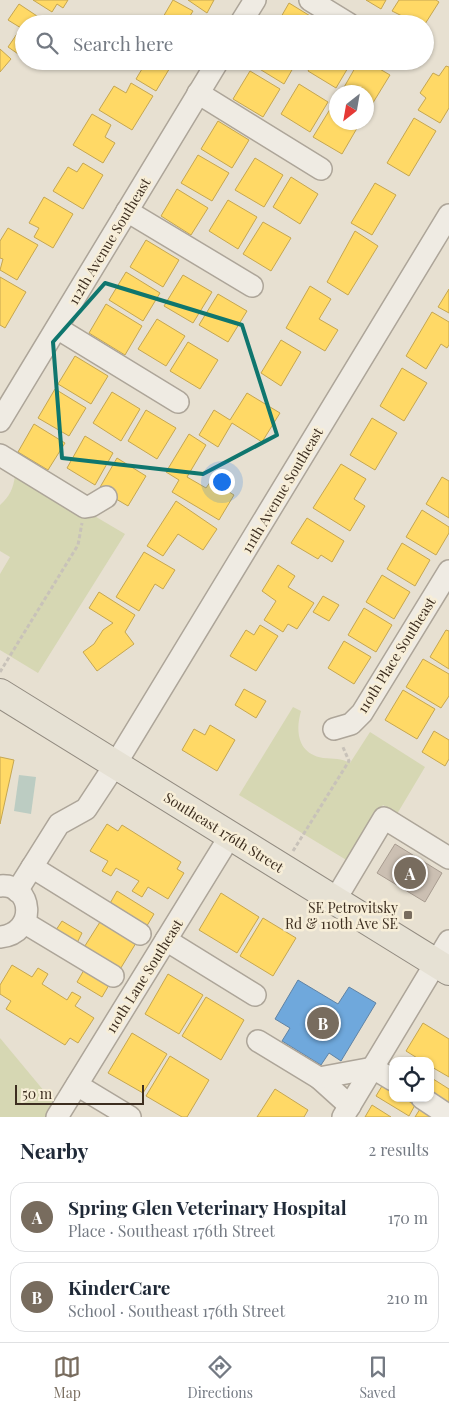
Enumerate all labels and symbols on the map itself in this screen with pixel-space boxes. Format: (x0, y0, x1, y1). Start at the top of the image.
north arrow (329, 85, 374, 130)
street label: 112th Avenue Southeast (64, 173, 155, 308)
street label: 111th Avenue Southeast (237, 423, 328, 556)
your location (209, 469, 235, 495)
street label: 110th Place Southeast (353, 592, 440, 717)
street label: Southeast 176th Street (161, 788, 288, 877)
pin: A (394, 854, 426, 892)
place label: SE Petrovitsky Rd & 110th Ave SE (285, 898, 398, 933)
marker: SE Petrovitsky Rd & 110th Ave SE (402, 909, 414, 921)
street label: 110th Lane Southeast (101, 914, 187, 1037)
pin: B (307, 1004, 339, 1042)
scale bar (15, 1082, 144, 1105)

